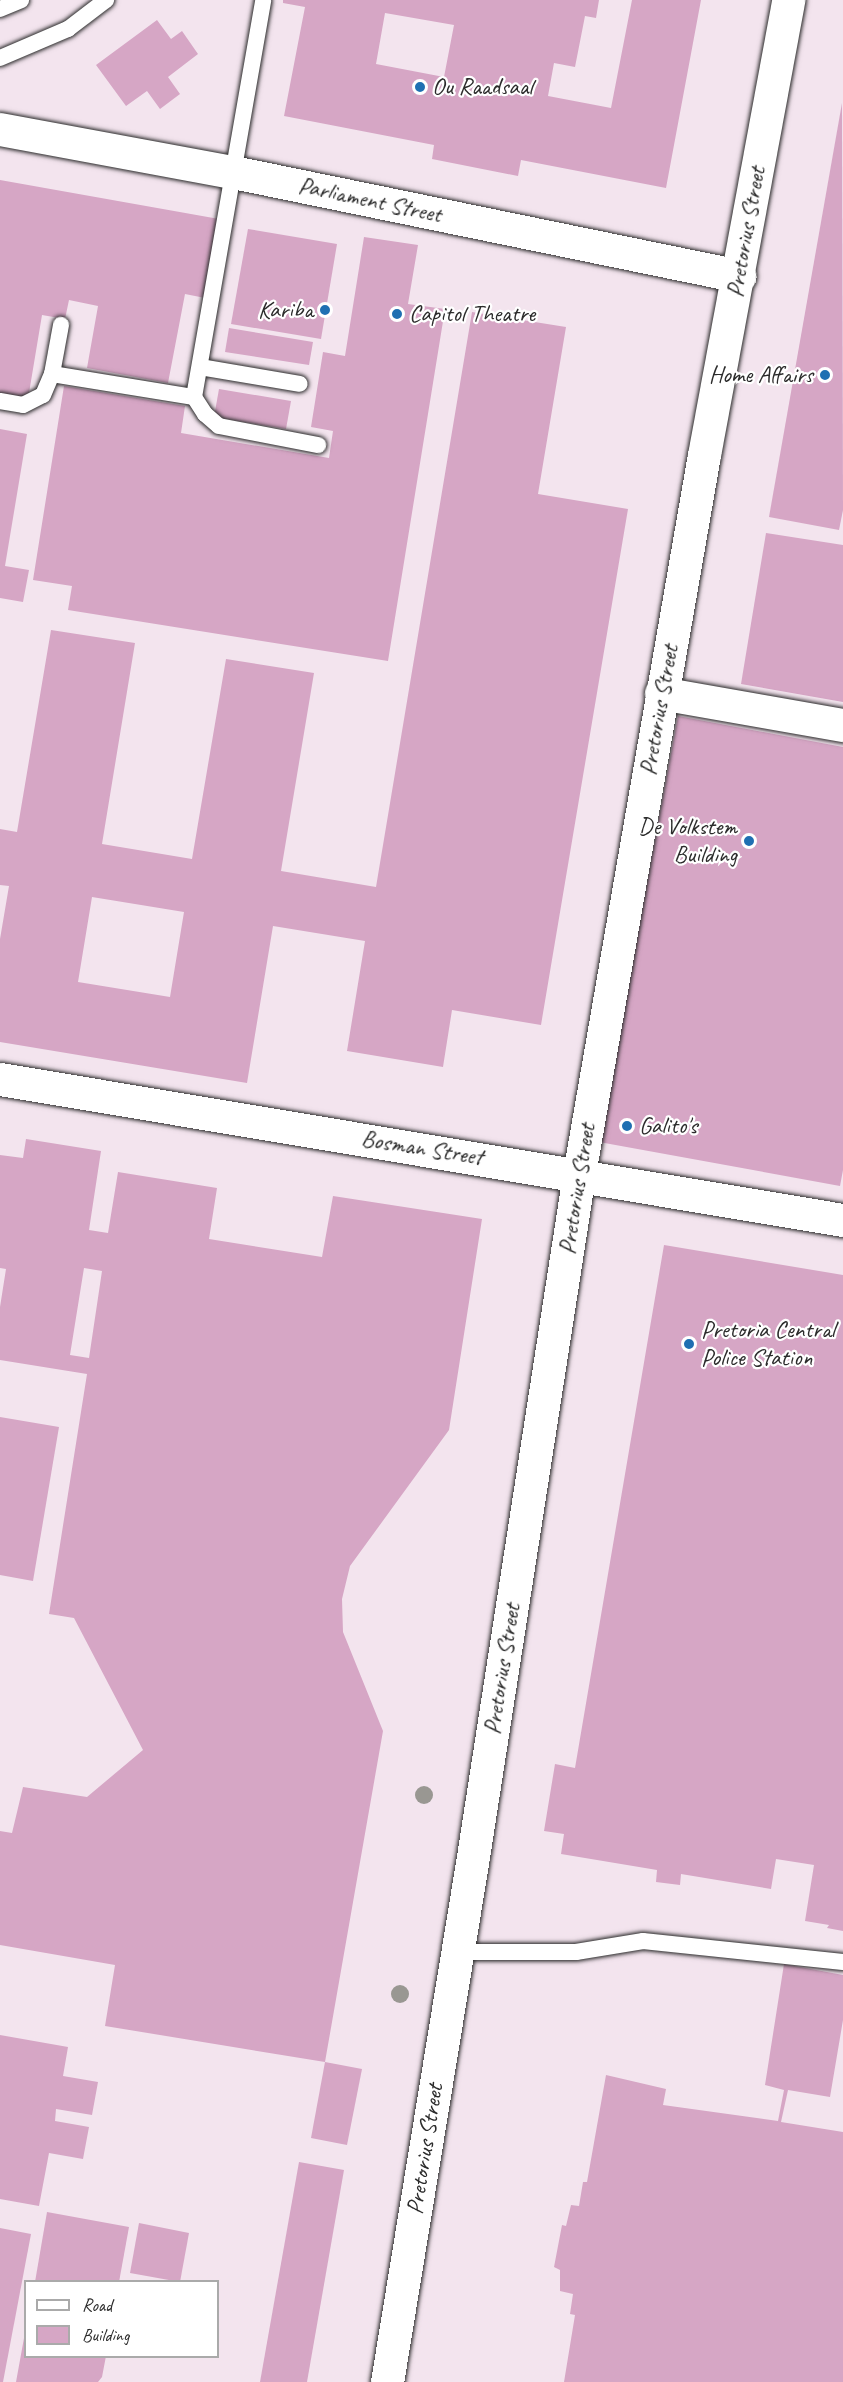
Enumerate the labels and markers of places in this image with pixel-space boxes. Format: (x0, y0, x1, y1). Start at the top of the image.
place label: Ou Raadsaal (432, 73, 533, 101)
marker: Ou Raadsaal (413, 80, 427, 94)
place label: Kariba (258, 296, 313, 324)
place label: Capitol Theatre (409, 300, 535, 328)
marker: Kariba (318, 303, 332, 317)
marker: Capitol Theatre (390, 307, 404, 321)
place label: Home Affairs (708, 361, 813, 389)
marker: Home Affairs (818, 368, 832, 382)
place label: De Volkstem Building (638, 813, 737, 869)
marker: De Volkstem Building (742, 834, 756, 848)
place label: Galito's (639, 1112, 697, 1140)
marker: Galito's (620, 1119, 634, 1133)
place label: Pretoria Central Police Station (701, 1316, 835, 1372)
marker: Pretoria Central Police Station (682, 1337, 696, 1351)

